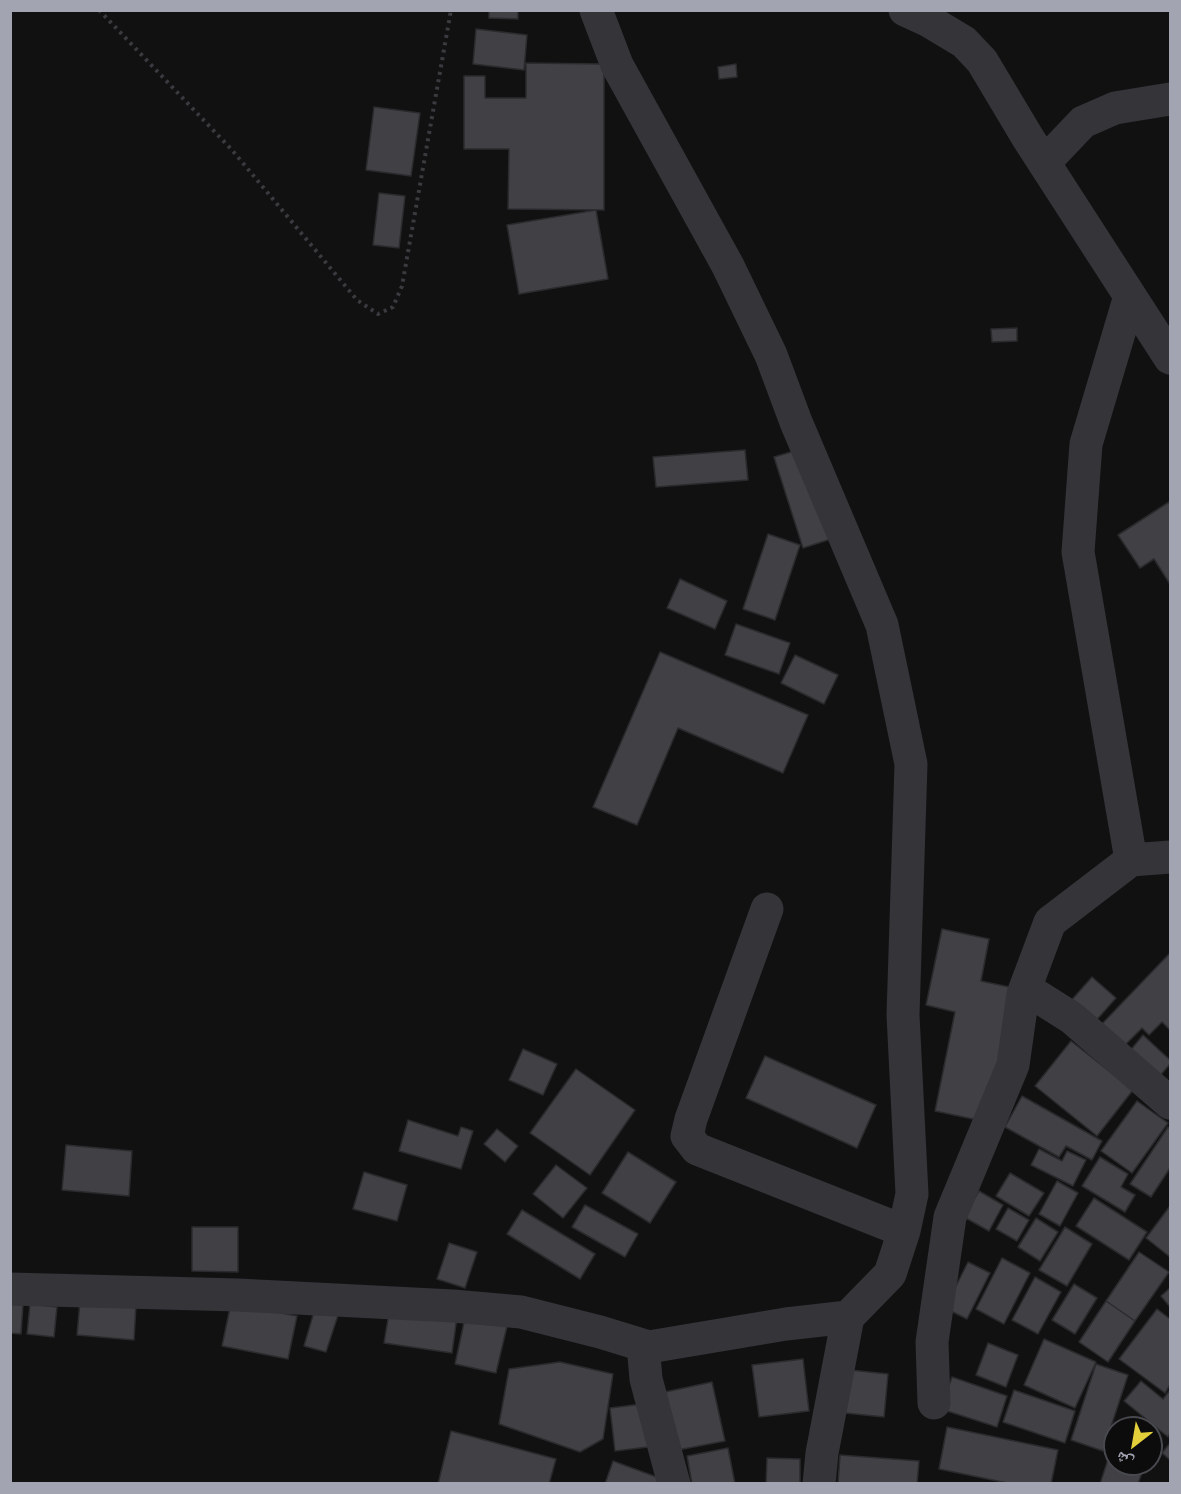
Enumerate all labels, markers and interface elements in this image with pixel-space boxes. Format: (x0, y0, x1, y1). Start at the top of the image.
north arrow (1103, 1416, 1163, 1476)
text: ش (1112, 1447, 1137, 1473)

